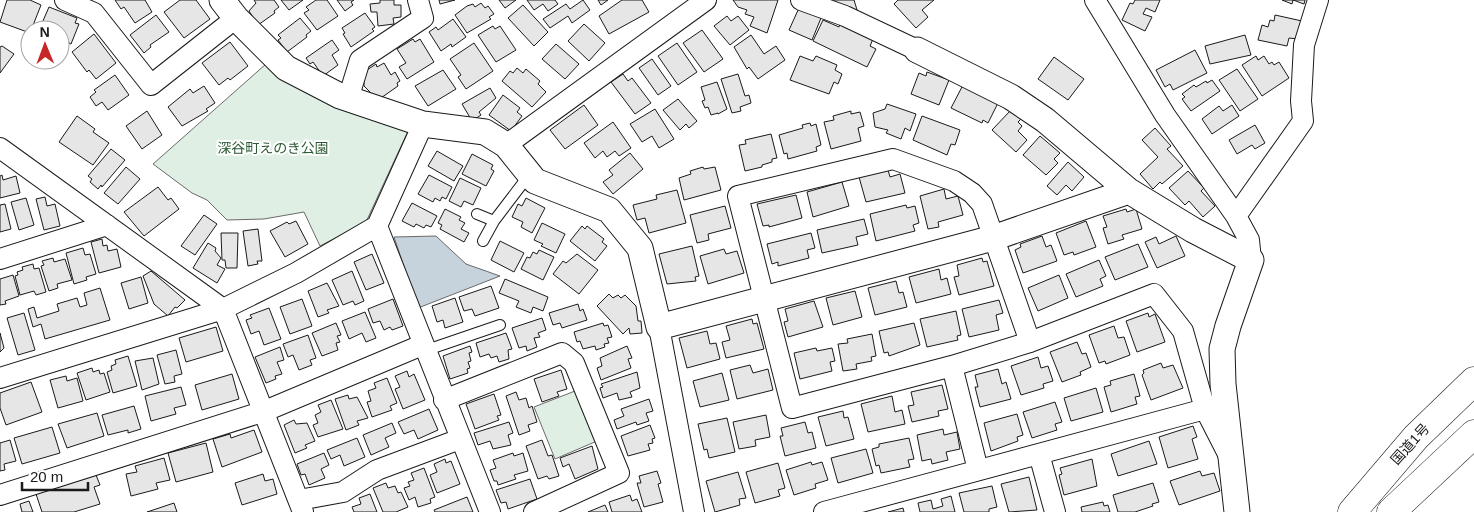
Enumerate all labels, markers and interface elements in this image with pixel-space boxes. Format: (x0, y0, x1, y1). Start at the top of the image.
north arrow (20, 20, 70, 70)
text: N (40, 24, 50, 40)
park label: 深谷町えのき公園 (217, 140, 329, 156)
street label: 国道1号 (1387, 420, 1433, 468)
scale bar (22, 460, 89, 492)
text: 20 m (30, 468, 63, 485)

